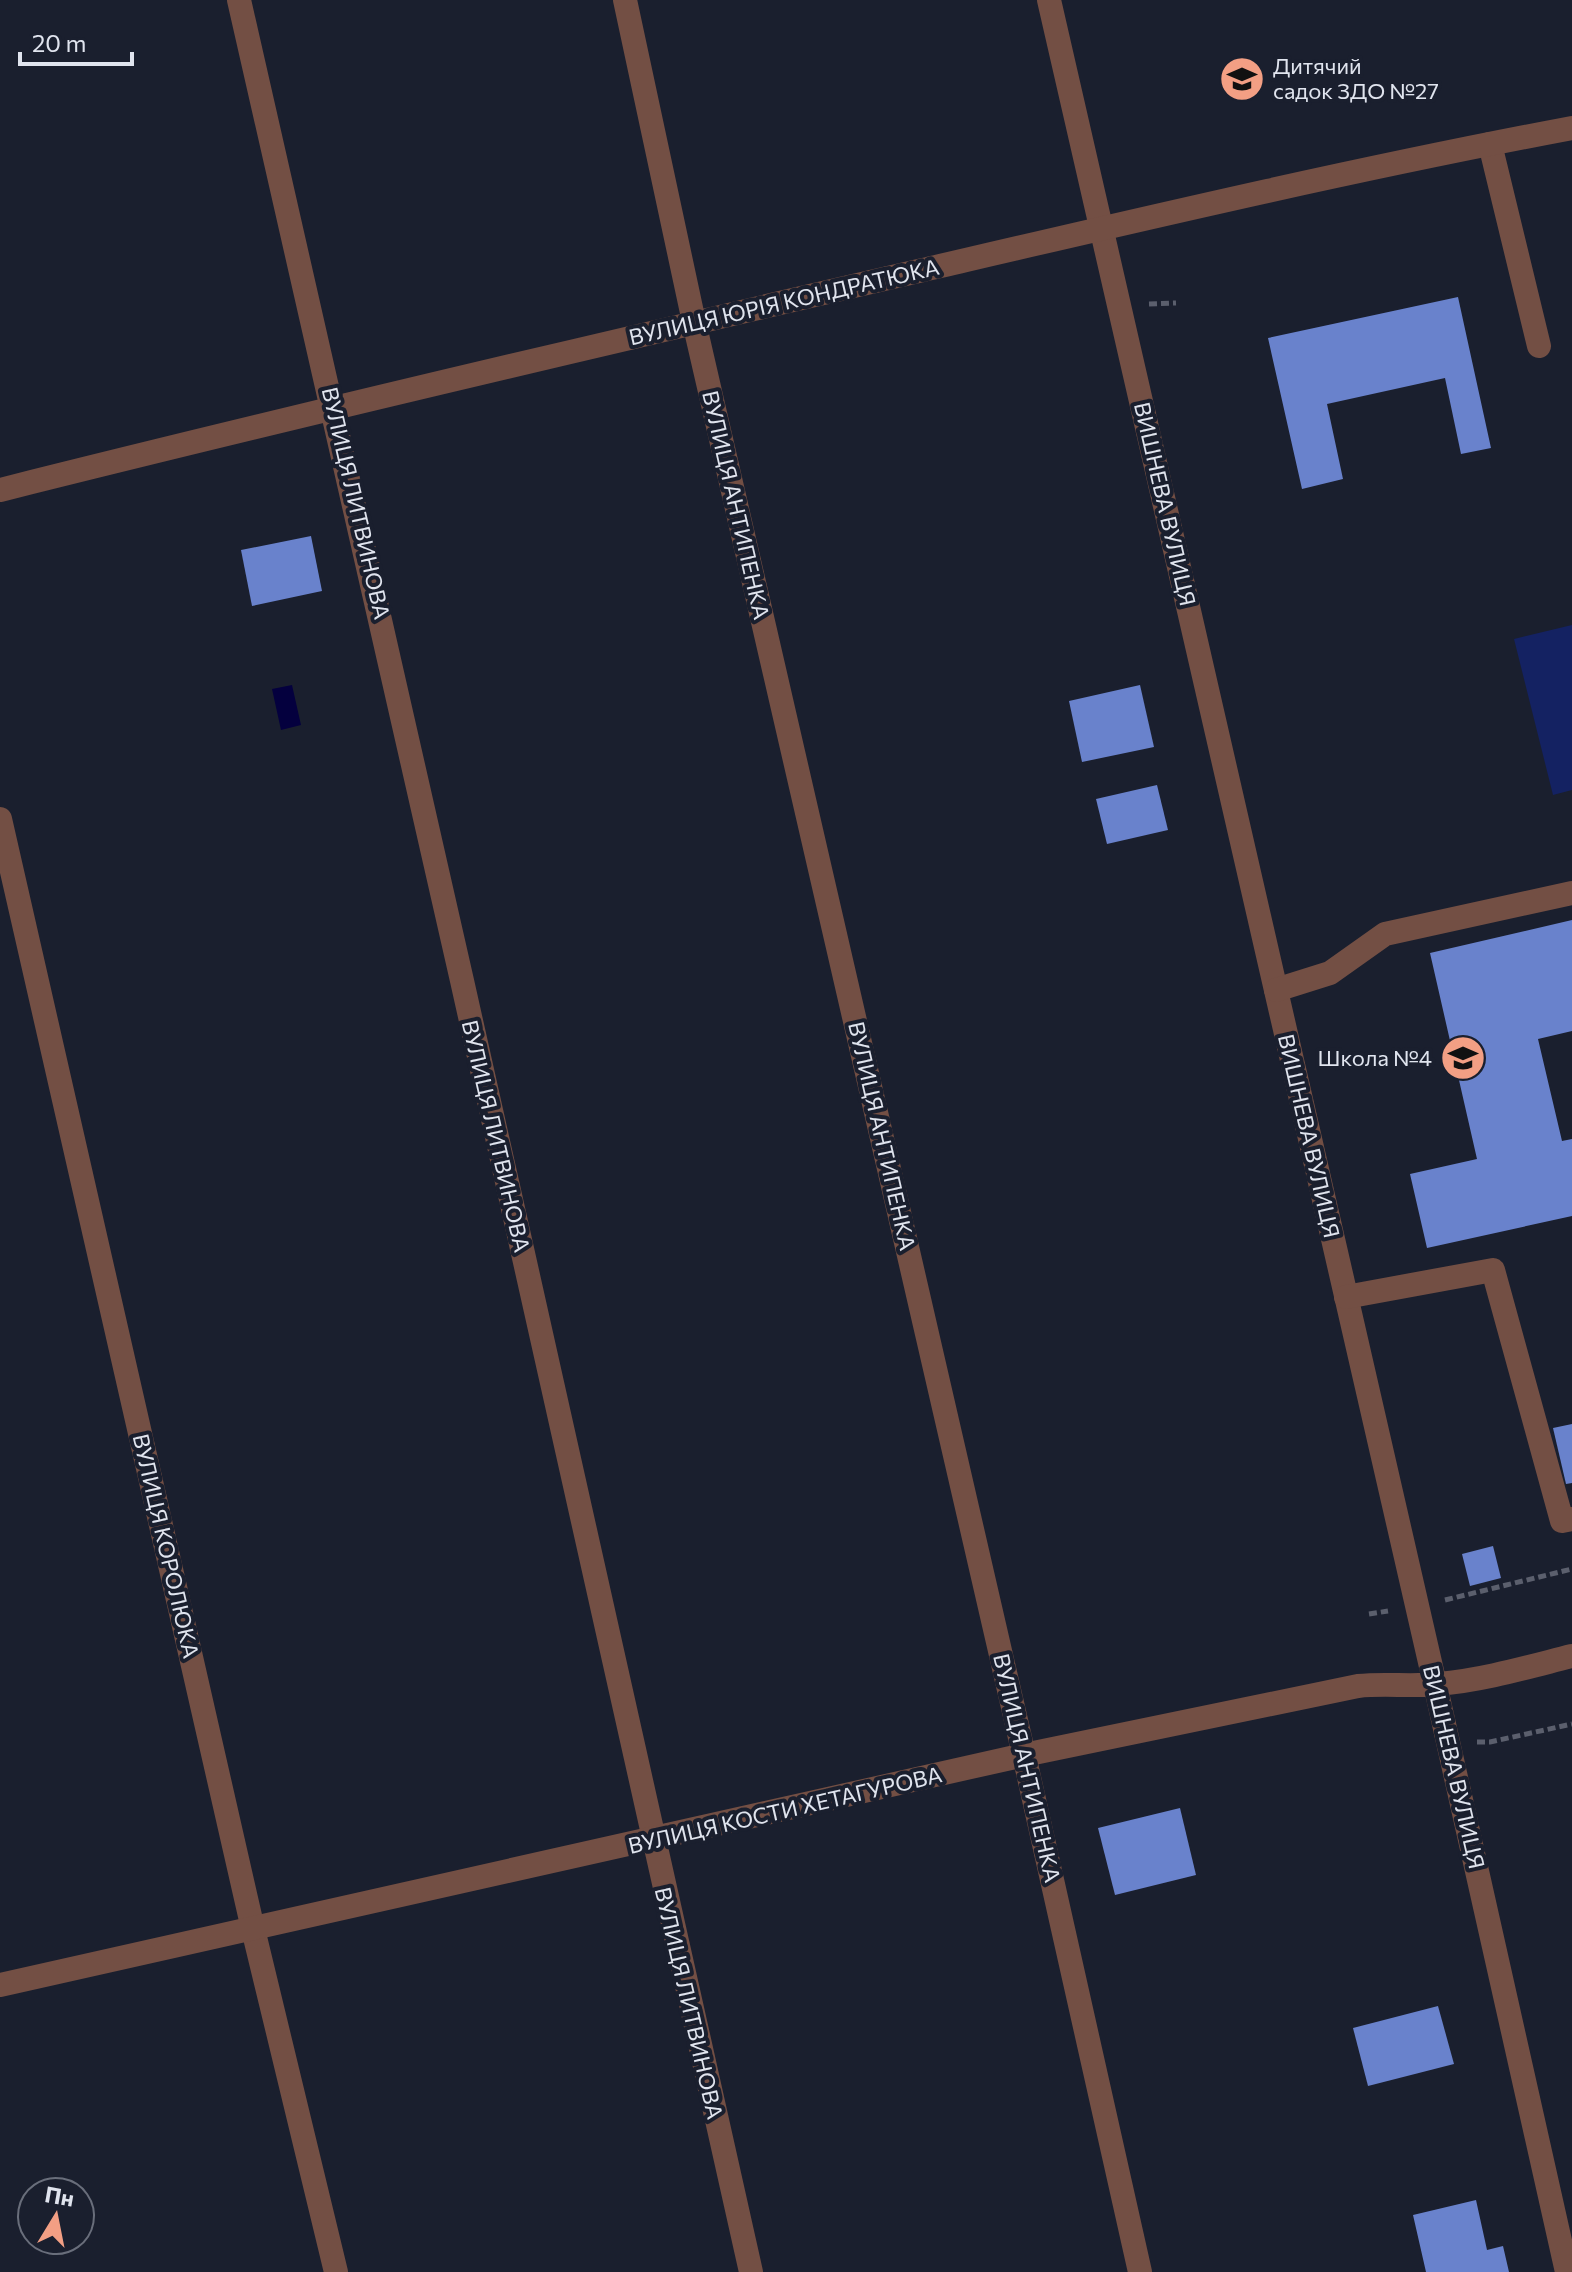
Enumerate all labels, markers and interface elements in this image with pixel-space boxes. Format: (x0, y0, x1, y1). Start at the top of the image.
scale bar (20, 16, 132, 66)
text: 20 m (32, 28, 86, 57)
place label: Дитячий садок ЗДО №27 (1273, 52, 1439, 104)
school or university icon: Дитячий садок ЗДО №27 (1218, 55, 1266, 103)
street label: ВУЛИЦЯ ЮРІЯ КОНДРАТЮКА (626, 253, 942, 350)
street label: ВУЛИЦЯ ЛИТВИНОВА (317, 384, 396, 622)
street label: ВУЛИЦЯ АНТИПЕНКА (697, 388, 776, 622)
street label: ВИШНЕВА ВУЛИЦЯ (1129, 399, 1202, 608)
street label: ВУЛИЦЯ ЛИТВИНОВА (457, 1017, 536, 1255)
street label: ВУЛИЦЯ АНТИПЕНКА (843, 1019, 922, 1253)
street label: ВИШНЕВА ВУЛИЦЯ (1273, 1031, 1346, 1240)
school or university icon: Школа №4 (1439, 1034, 1487, 1082)
place label: Школа №4 (1317, 1044, 1432, 1071)
street label: ВУЛИЦЯ КОРОЛЮКА (128, 1431, 205, 1661)
street label: ВУЛИЦЯ АНТИПЕНКА (988, 1651, 1067, 1885)
street label: ВИШНЕВА ВУЛИЦЯ (1418, 1662, 1491, 1871)
street label: ВУЛИЦЯ КОСТИ ХЕТАГУРОВА (625, 1760, 944, 1859)
street label: ВУЛИЦЯ ЛИТВИНОВА (650, 1884, 729, 2122)
north arrow (16, 2176, 96, 2256)
text: Пн (43, 2180, 76, 2212)

